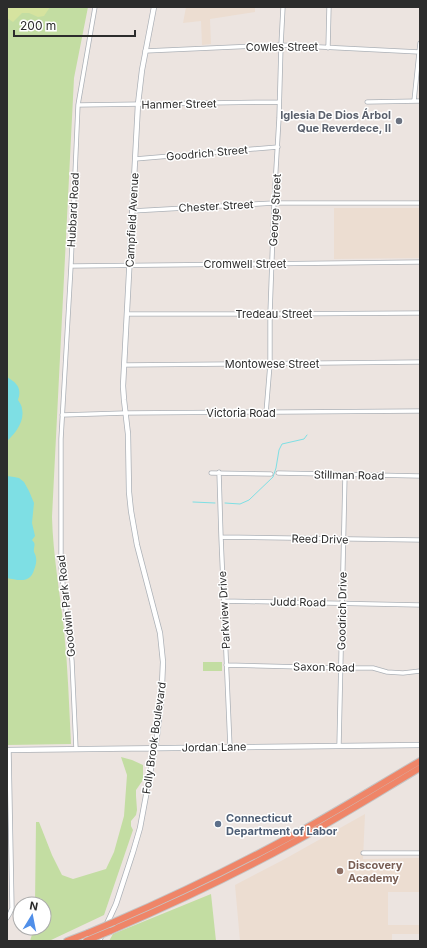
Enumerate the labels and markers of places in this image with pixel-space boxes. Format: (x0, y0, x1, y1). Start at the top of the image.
place label: Iglesia De Dios Árbol Que Reverdece, II (280, 108, 391, 135)
marker: Iglesia De Dios Árbol Que Reverdece, II (394, 116, 404, 126)
place label: Connecticut Department of Labor (226, 811, 338, 838)
marker: Connecticut Department of Labor (213, 819, 223, 829)
place label: Discovery Academy (348, 858, 403, 885)
marker: Discovery Academy (335, 866, 345, 876)

